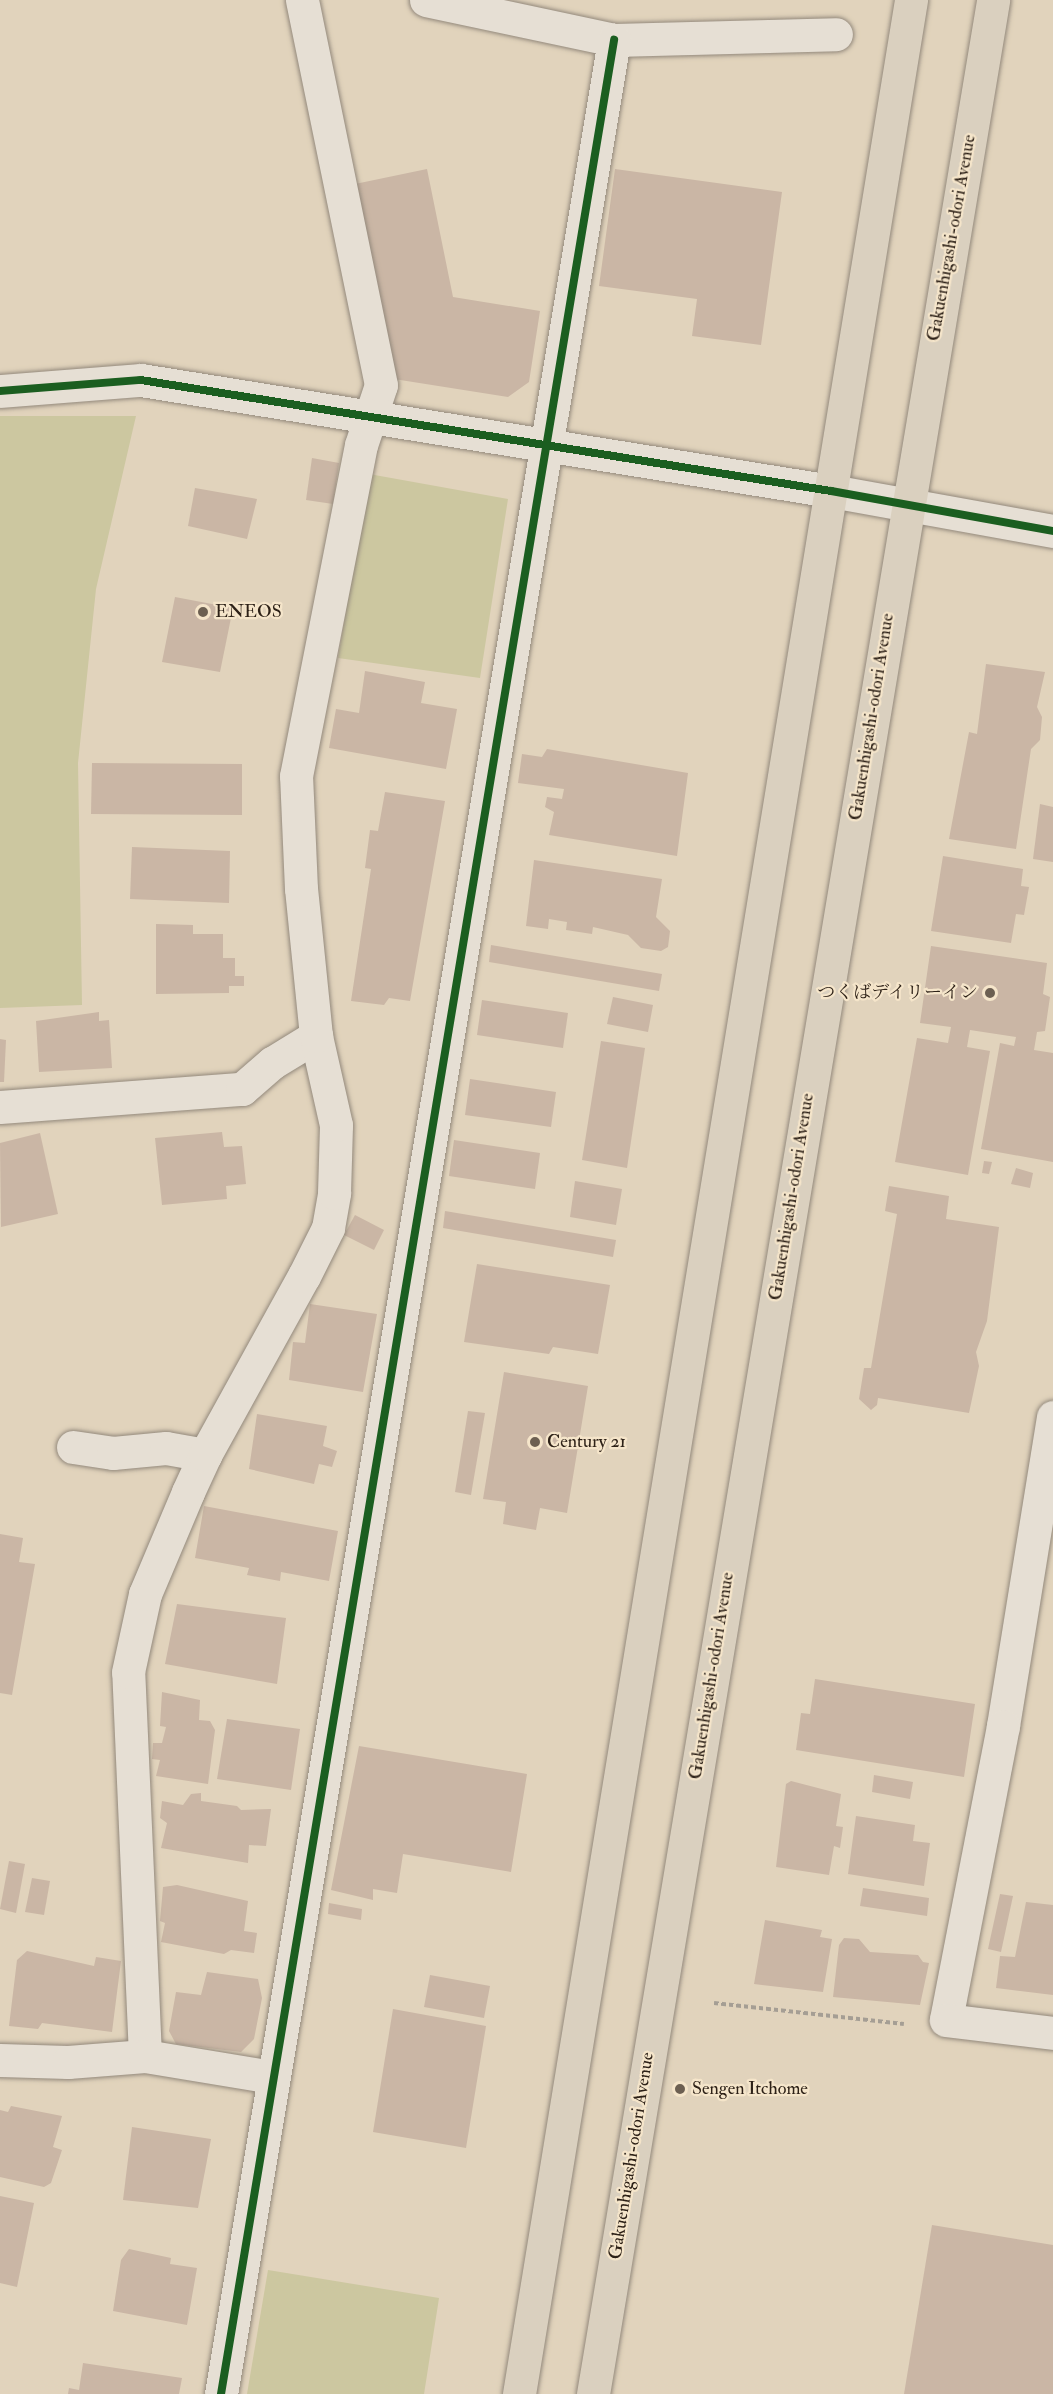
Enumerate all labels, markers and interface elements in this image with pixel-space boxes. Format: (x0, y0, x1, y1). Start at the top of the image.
street label: Gakuenhigashi-odori Avenue (923, 133, 981, 343)
place label: ENEOS (215, 601, 282, 623)
marker: ENEOS (196, 605, 210, 619)
street label: Gakuenhigashi-odori Avenue (845, 612, 899, 822)
place label: つくばデイリーイン (816, 982, 978, 1004)
marker: つくばデイリーイン (983, 986, 997, 1000)
street label: Gakuenhigashi-odori Avenue (765, 1092, 819, 1302)
place label: Century 21 (547, 1431, 626, 1453)
marker: Century 21 (528, 1435, 542, 1449)
street label: Gakuenhigashi-odori Avenue (685, 1571, 739, 1781)
street label: Gakuenhigashi-odori Avenue (605, 2051, 659, 2261)
place label: Sengen Itchome (692, 2078, 808, 2100)
marker: Sengen Itchome (673, 2082, 687, 2096)

